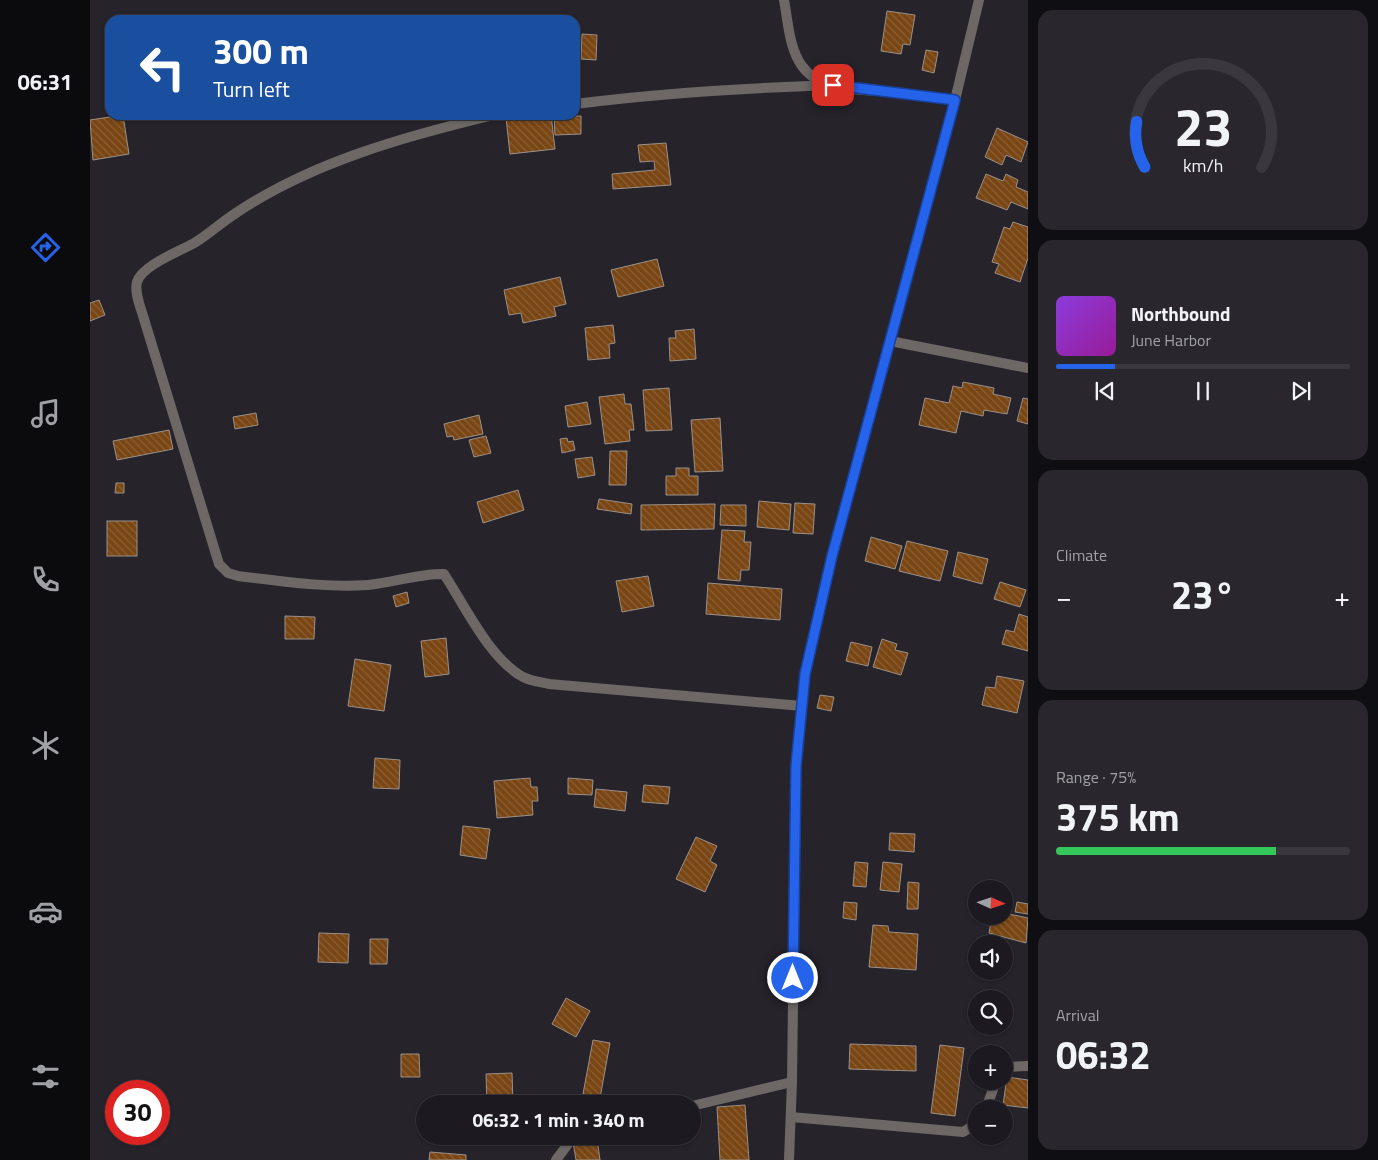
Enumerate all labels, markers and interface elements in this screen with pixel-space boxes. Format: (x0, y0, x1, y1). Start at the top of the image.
text: 300 m (213, 24, 309, 78)
icon: left (130, 35, 195, 100)
pin (812, 64, 854, 106)
text: 06:31 (18, 65, 72, 99)
icon: arrive (819, 71, 847, 99)
text: Turn left (213, 72, 290, 106)
text: 23 (1174, 87, 1232, 166)
text: km/h (1183, 152, 1223, 179)
icon: directions (28, 230, 63, 265)
text: Northbound (1131, 299, 1231, 328)
text: June Harbor (1131, 328, 1211, 352)
icon: previous (1091, 377, 1119, 405)
icon: pause (1189, 377, 1217, 405)
icon: next (1287, 377, 1315, 405)
icon: music (28, 396, 63, 431)
text: Climate (1056, 543, 1107, 567)
icon: phone (28, 562, 63, 597)
text: 23° (1171, 566, 1235, 624)
text: − (1056, 575, 1072, 618)
text: + (1334, 575, 1350, 618)
icon: climate (28, 728, 63, 763)
text: Range · 75% (1056, 765, 1136, 789)
text: 375 km (1056, 788, 1180, 846)
north arrow (968, 880, 1012, 925)
map controls (968, 880, 1013, 1145)
icon: car (28, 894, 63, 929)
button: sound (968, 935, 1013, 980)
position arrow (766, 951, 818, 1003)
button: search (968, 990, 1013, 1035)
text: Arrival (1056, 1003, 1099, 1027)
text: 06:32 (1056, 1026, 1151, 1084)
button: + (968, 1045, 1013, 1090)
icon: filters (28, 1059, 63, 1094)
speed limit sign: 30 (105, 1080, 170, 1145)
button: − (968, 1100, 1013, 1145)
text: 06:32 · 1 min · 340 m (472, 1105, 645, 1134)

